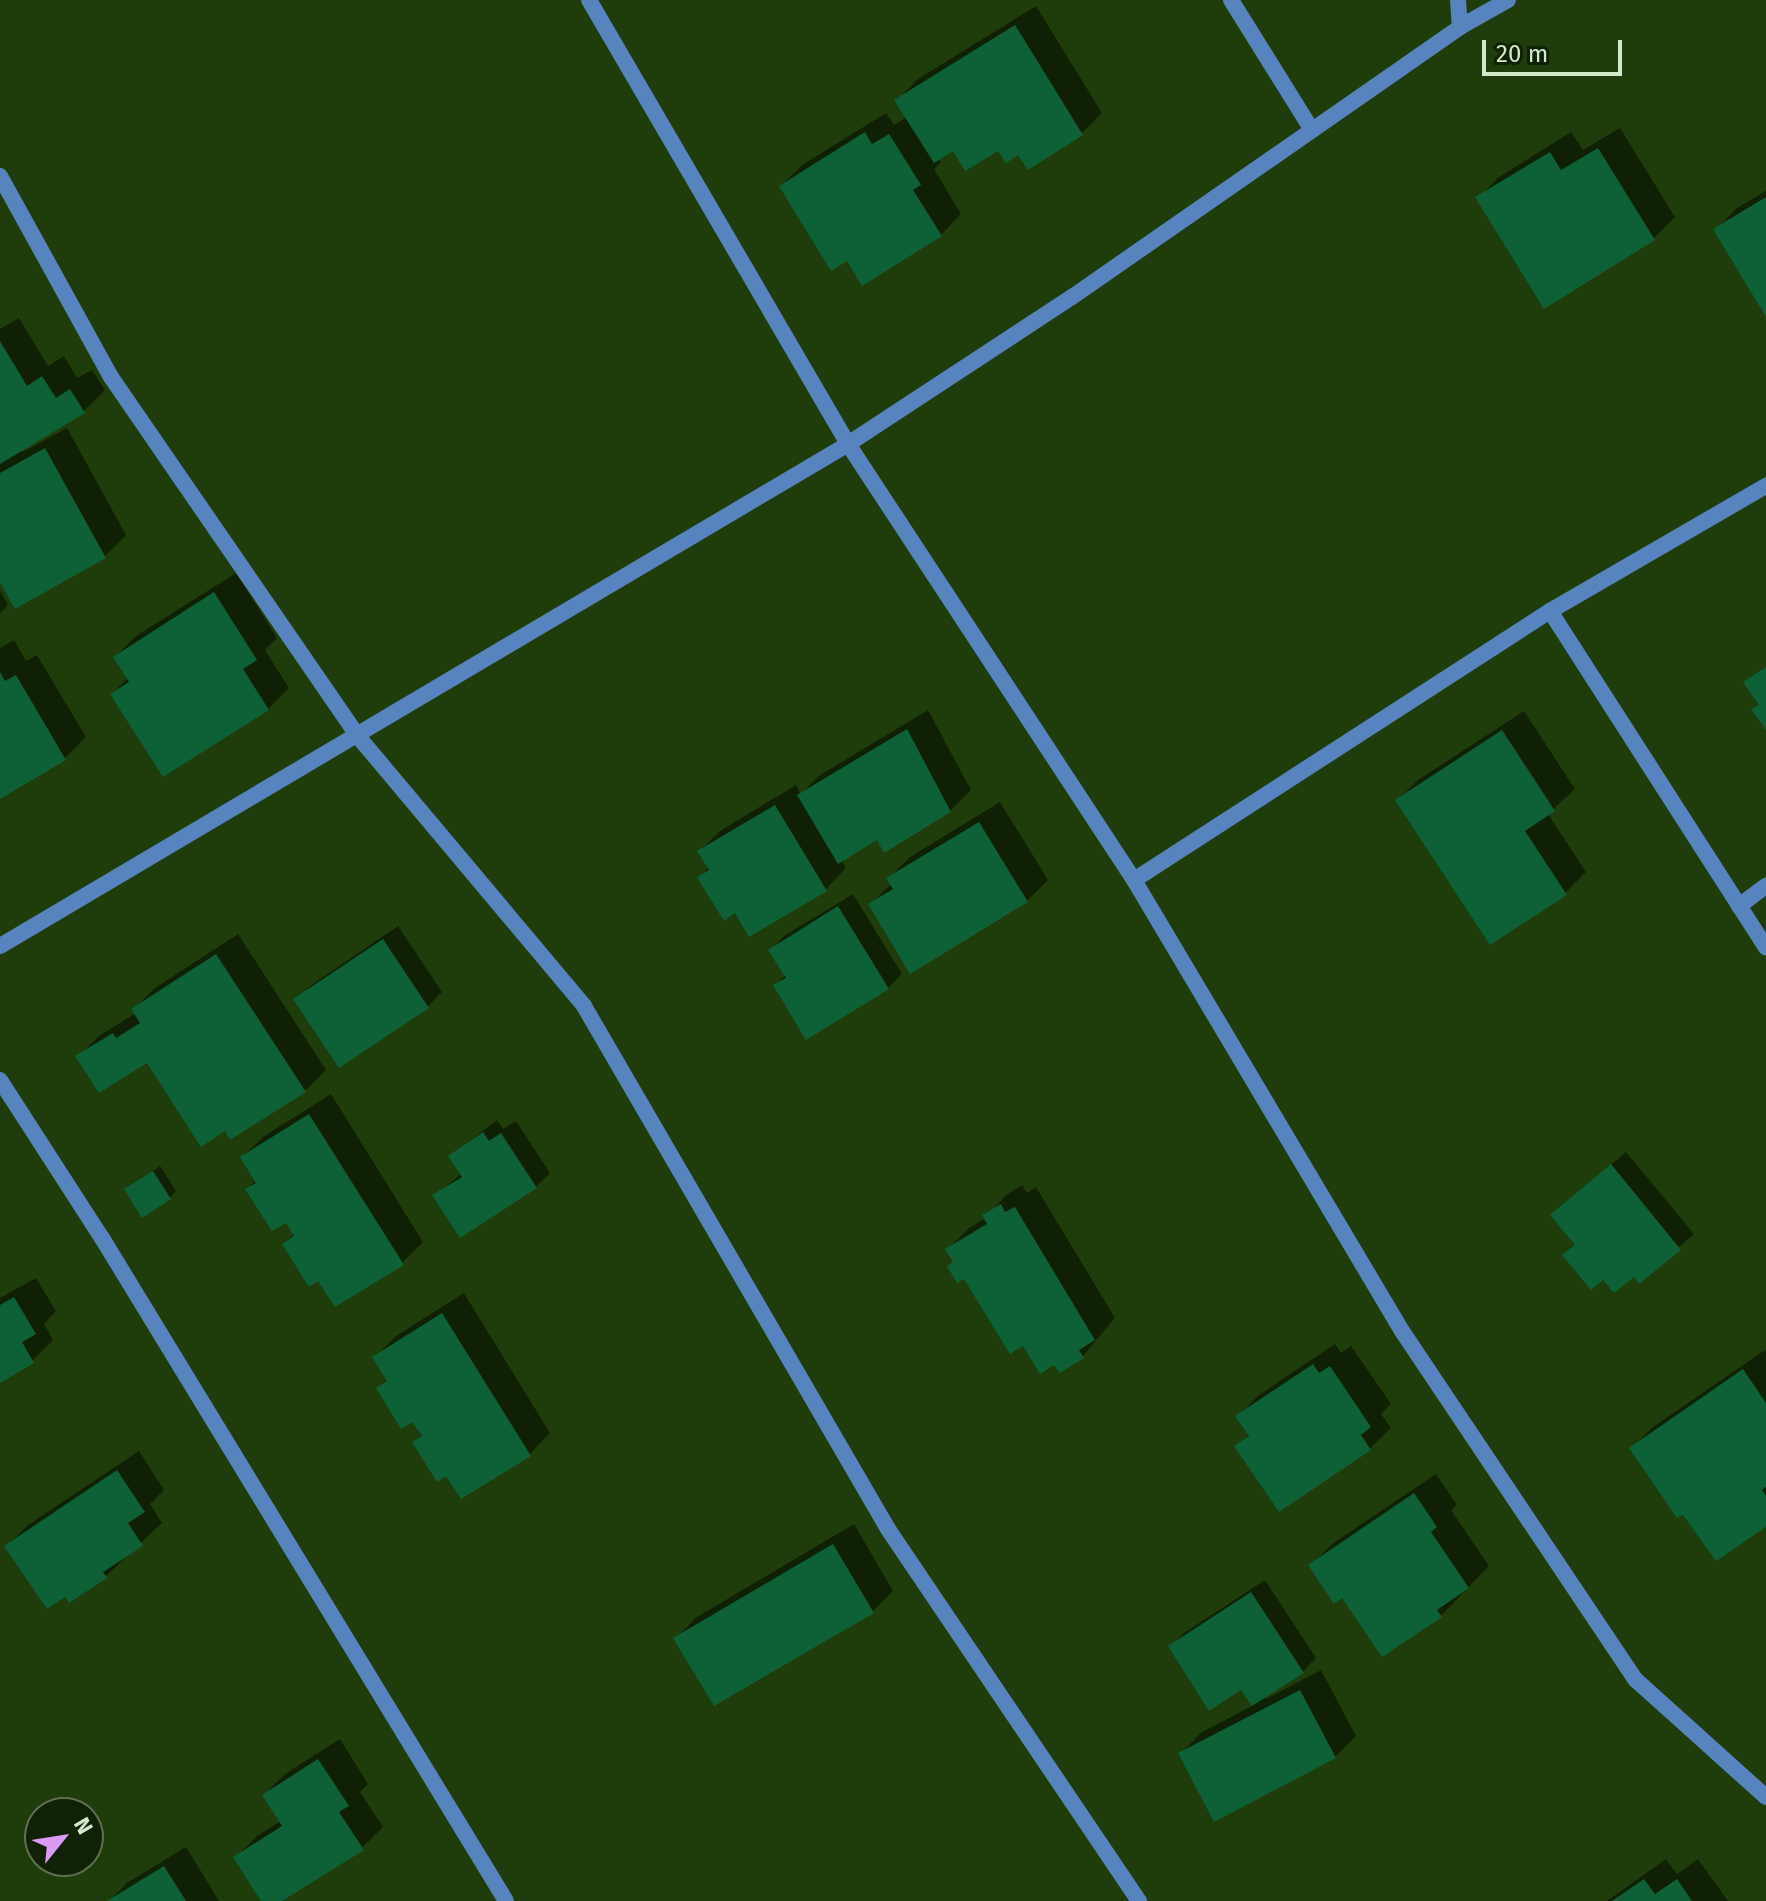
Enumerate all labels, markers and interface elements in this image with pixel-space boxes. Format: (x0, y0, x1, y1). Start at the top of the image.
scale bar (1486, 24, 1626, 74)
text: 20 m (1496, 40, 1548, 68)
north arrow (24, 1797, 104, 1877)
text: N (68, 1813, 99, 1839)

